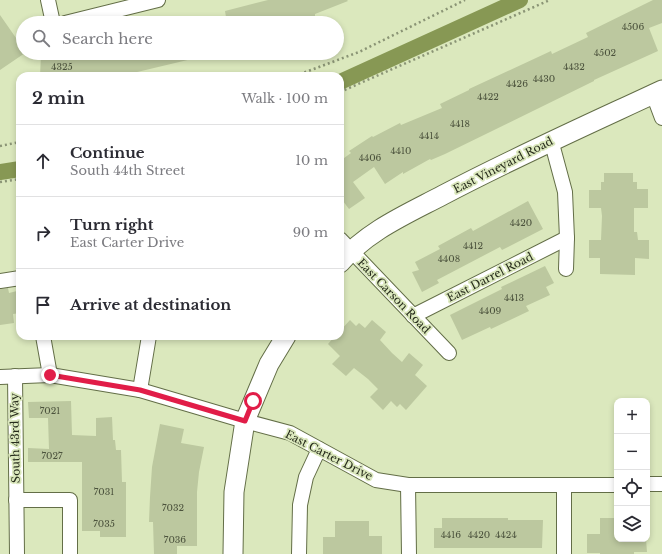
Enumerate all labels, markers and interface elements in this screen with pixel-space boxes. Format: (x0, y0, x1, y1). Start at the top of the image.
search box (16, 16, 344, 60)
house number: 4506 (622, 21, 645, 32)
icon: search (30, 27, 52, 49)
text: Search here (62, 29, 153, 48)
house number: 4502 (594, 47, 616, 58)
house number: 4325 (51, 61, 73, 72)
house number: 4432 (563, 61, 585, 72)
house number: 4430 (533, 73, 555, 84)
house number: 4426 (506, 78, 528, 89)
text: 2 min (32, 88, 85, 109)
text: Walk · 100 m (241, 90, 328, 107)
house number: 4422 (477, 91, 499, 102)
house number: 4418 (450, 118, 470, 129)
house number: 4414 (419, 130, 439, 141)
street label: East Vineyard Road (451, 134, 556, 196)
text: Continue (70, 143, 145, 162)
house number: 4410 (391, 145, 411, 156)
icon: ahead (32, 150, 54, 172)
text: 10 m (295, 152, 328, 169)
house number: 4406 (359, 152, 382, 163)
text: South 44th Street (70, 162, 185, 179)
text: Turn right (70, 215, 153, 234)
house number: 4420 (510, 217, 532, 228)
icon: right (32, 222, 54, 244)
text: 90 m (293, 224, 328, 241)
text: East Carter Drive (70, 234, 184, 251)
house number: 4412 (463, 240, 483, 251)
street label: East Darrel Road (445, 249, 536, 305)
house number: 4408 (438, 253, 460, 264)
street label: East Carson Road (355, 256, 434, 337)
house number: 4413 (504, 292, 524, 303)
icon: arrive (32, 294, 54, 316)
text: Arrive at destination (70, 295, 231, 314)
house number: 4409 (479, 305, 502, 316)
route end (41, 366, 59, 384)
route start (244, 392, 262, 410)
street label: South 43rd Way (7, 393, 23, 483)
map controls (614, 398, 650, 542)
button: + (614, 398, 650, 434)
house number: 7021 (40, 405, 60, 416)
street label: East Carter Drive (283, 427, 375, 483)
button: − (614, 434, 650, 470)
house number: 7027 (41, 450, 63, 461)
button: locate (614, 470, 650, 506)
house number: 7031 (94, 486, 114, 497)
house number: 7032 (162, 502, 184, 513)
button: layers (614, 506, 650, 542)
house number: 7035 (93, 518, 115, 529)
house number: 4416 (441, 529, 461, 540)
house number: 4420 (468, 529, 490, 540)
house number: 4424 (495, 529, 517, 540)
house number: 7036 (164, 534, 186, 545)

